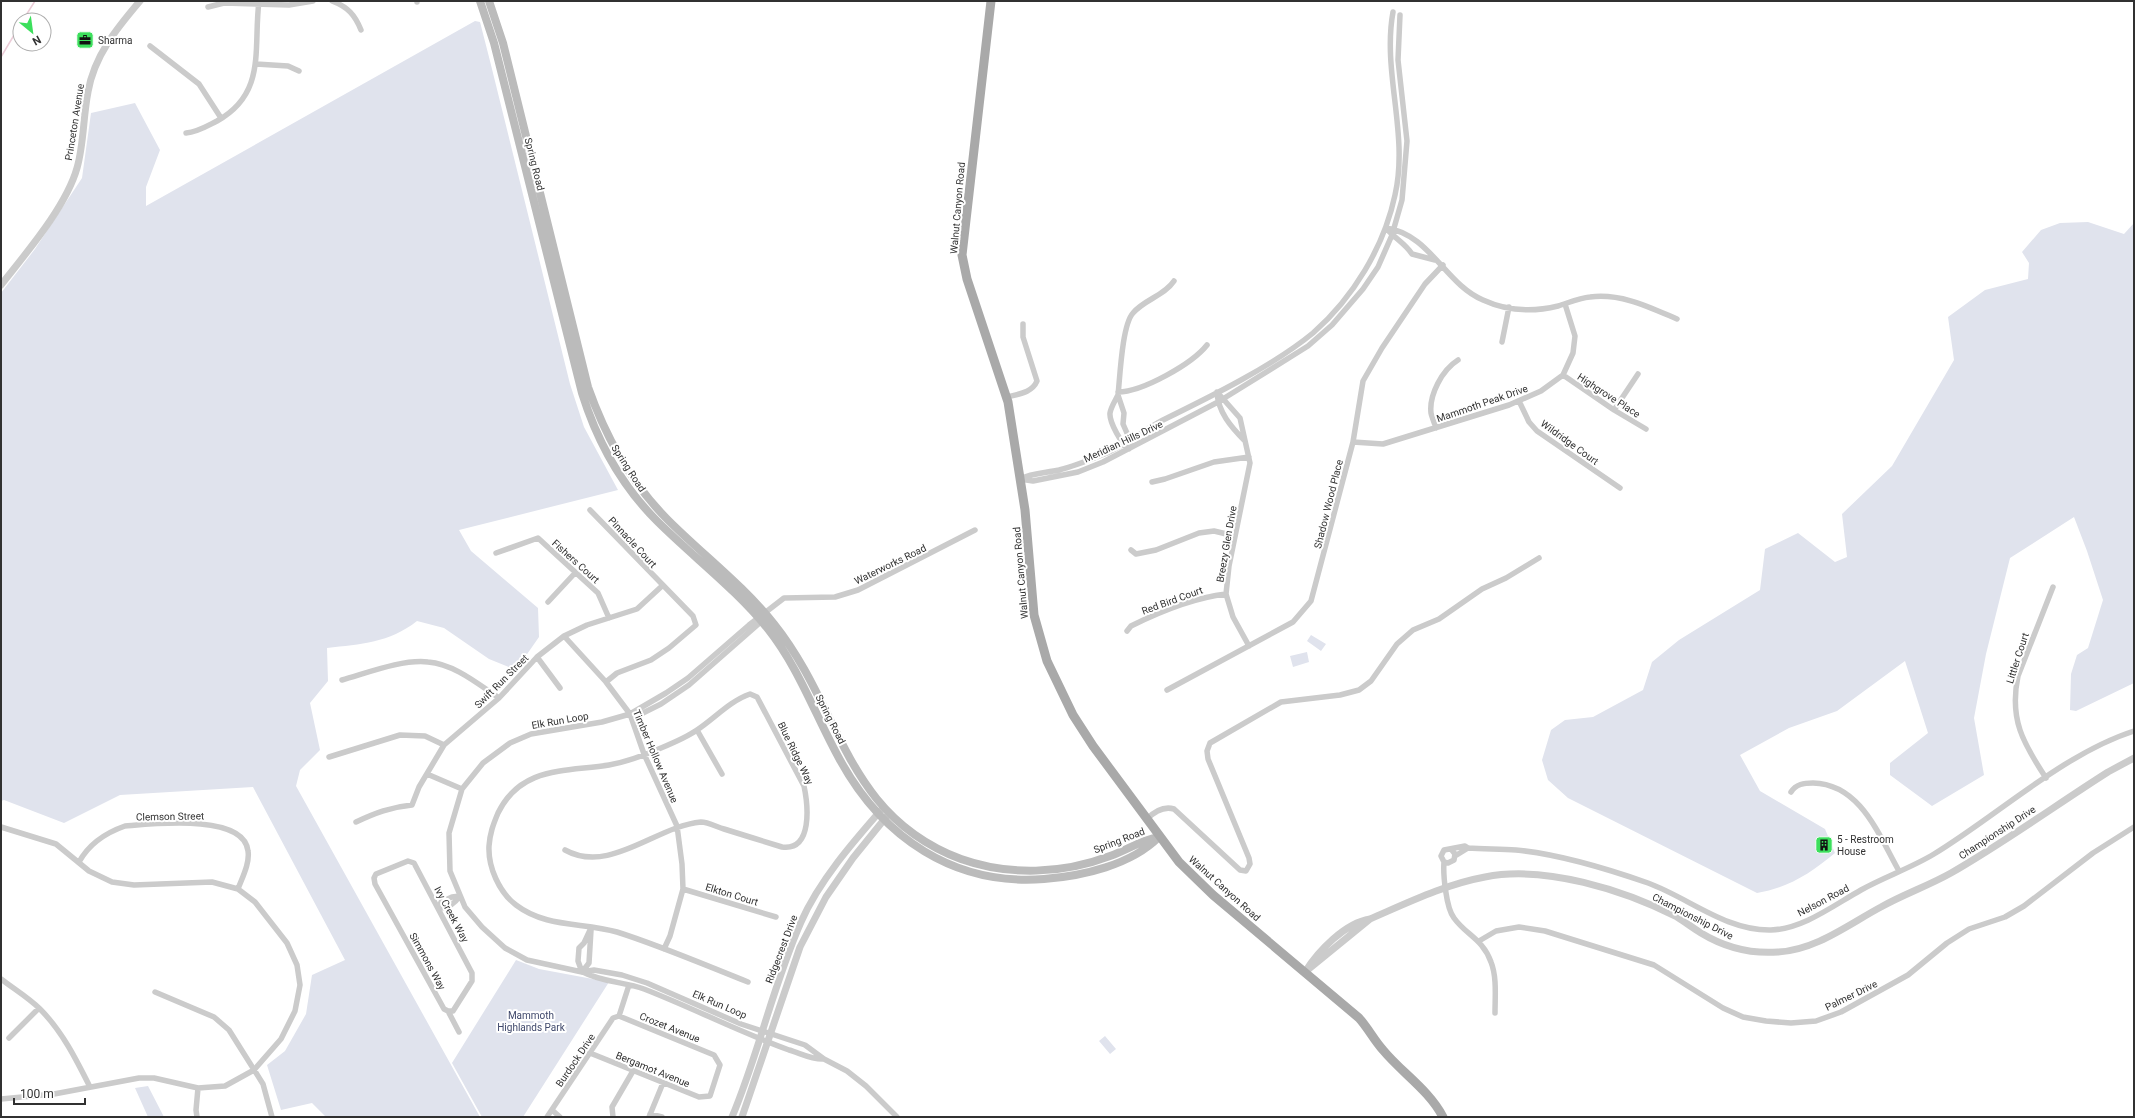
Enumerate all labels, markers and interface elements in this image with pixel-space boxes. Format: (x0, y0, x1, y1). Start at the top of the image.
north arrow (12, 12, 52, 52)
office icon: Sharma (75, 30, 95, 50)
text: N (30, 33, 43, 48)
place label: Sharma (98, 35, 132, 46)
street label: Princeton Avenue (63, 83, 86, 161)
street label: Spring Road (523, 137, 546, 192)
street label: Walnut Canyon Road (948, 162, 967, 254)
street label: Highgrove Place (1575, 371, 1642, 420)
street label: Mammoth Peak Drive (1435, 383, 1529, 424)
street label: Meridian Hills Drive (1082, 418, 1164, 465)
street label: Wildridge Court (1539, 418, 1601, 467)
street label: Spring Road (609, 443, 648, 494)
street label: Shadow Wood Place (1312, 459, 1345, 550)
street label: Breezy Glen Drive (1214, 505, 1239, 583)
street label: Pinnacle Court (606, 515, 659, 570)
street label: Walnut Canyon Road (1011, 527, 1030, 619)
street label: Fishers Court (550, 537, 601, 585)
street label: Waterworks Road (853, 542, 928, 587)
street label: Red Bird Court (1140, 584, 1204, 617)
street label: Littler Court (2004, 631, 2031, 685)
street label: Swift Run Street (472, 652, 530, 710)
street label: Spring Road (813, 693, 848, 746)
street label: Timber Hollow Avenue (631, 708, 680, 804)
street label: Elk Run Loop (531, 710, 590, 731)
street label: Blue Ridge Way (776, 720, 816, 787)
street label: Championship Drive (1957, 804, 2038, 861)
street label: Clemson Street (136, 810, 204, 823)
street label: Spring Road (1092, 826, 1146, 855)
place label: 5 - Restroom House (1837, 834, 1894, 857)
building icon: 5 - Restroom House (1814, 835, 1834, 855)
street label: Walnut Canyon Road (1187, 853, 1263, 923)
street label: Elkton Court (704, 881, 760, 908)
street label: Nelson Road (1796, 882, 1851, 919)
street label: Ivy Creek Way (432, 884, 471, 944)
street label: Championship Drive (1651, 891, 1735, 942)
street label: Ridgecrest Drive (763, 913, 800, 985)
street label: Simmons Way (407, 931, 448, 992)
street label: Palmer Drive (1823, 978, 1879, 1013)
street label: Elk Run Loop (691, 988, 749, 1021)
park label: Mammoth Highlands Park (497, 1010, 566, 1033)
street label: Crozet Avenue (638, 1010, 702, 1045)
street label: Burdock Drive (554, 1032, 597, 1089)
street label: Bergamot Avenue (614, 1050, 691, 1089)
scale bar (14, 1080, 85, 1106)
text: 100 m (20, 1087, 54, 1101)

